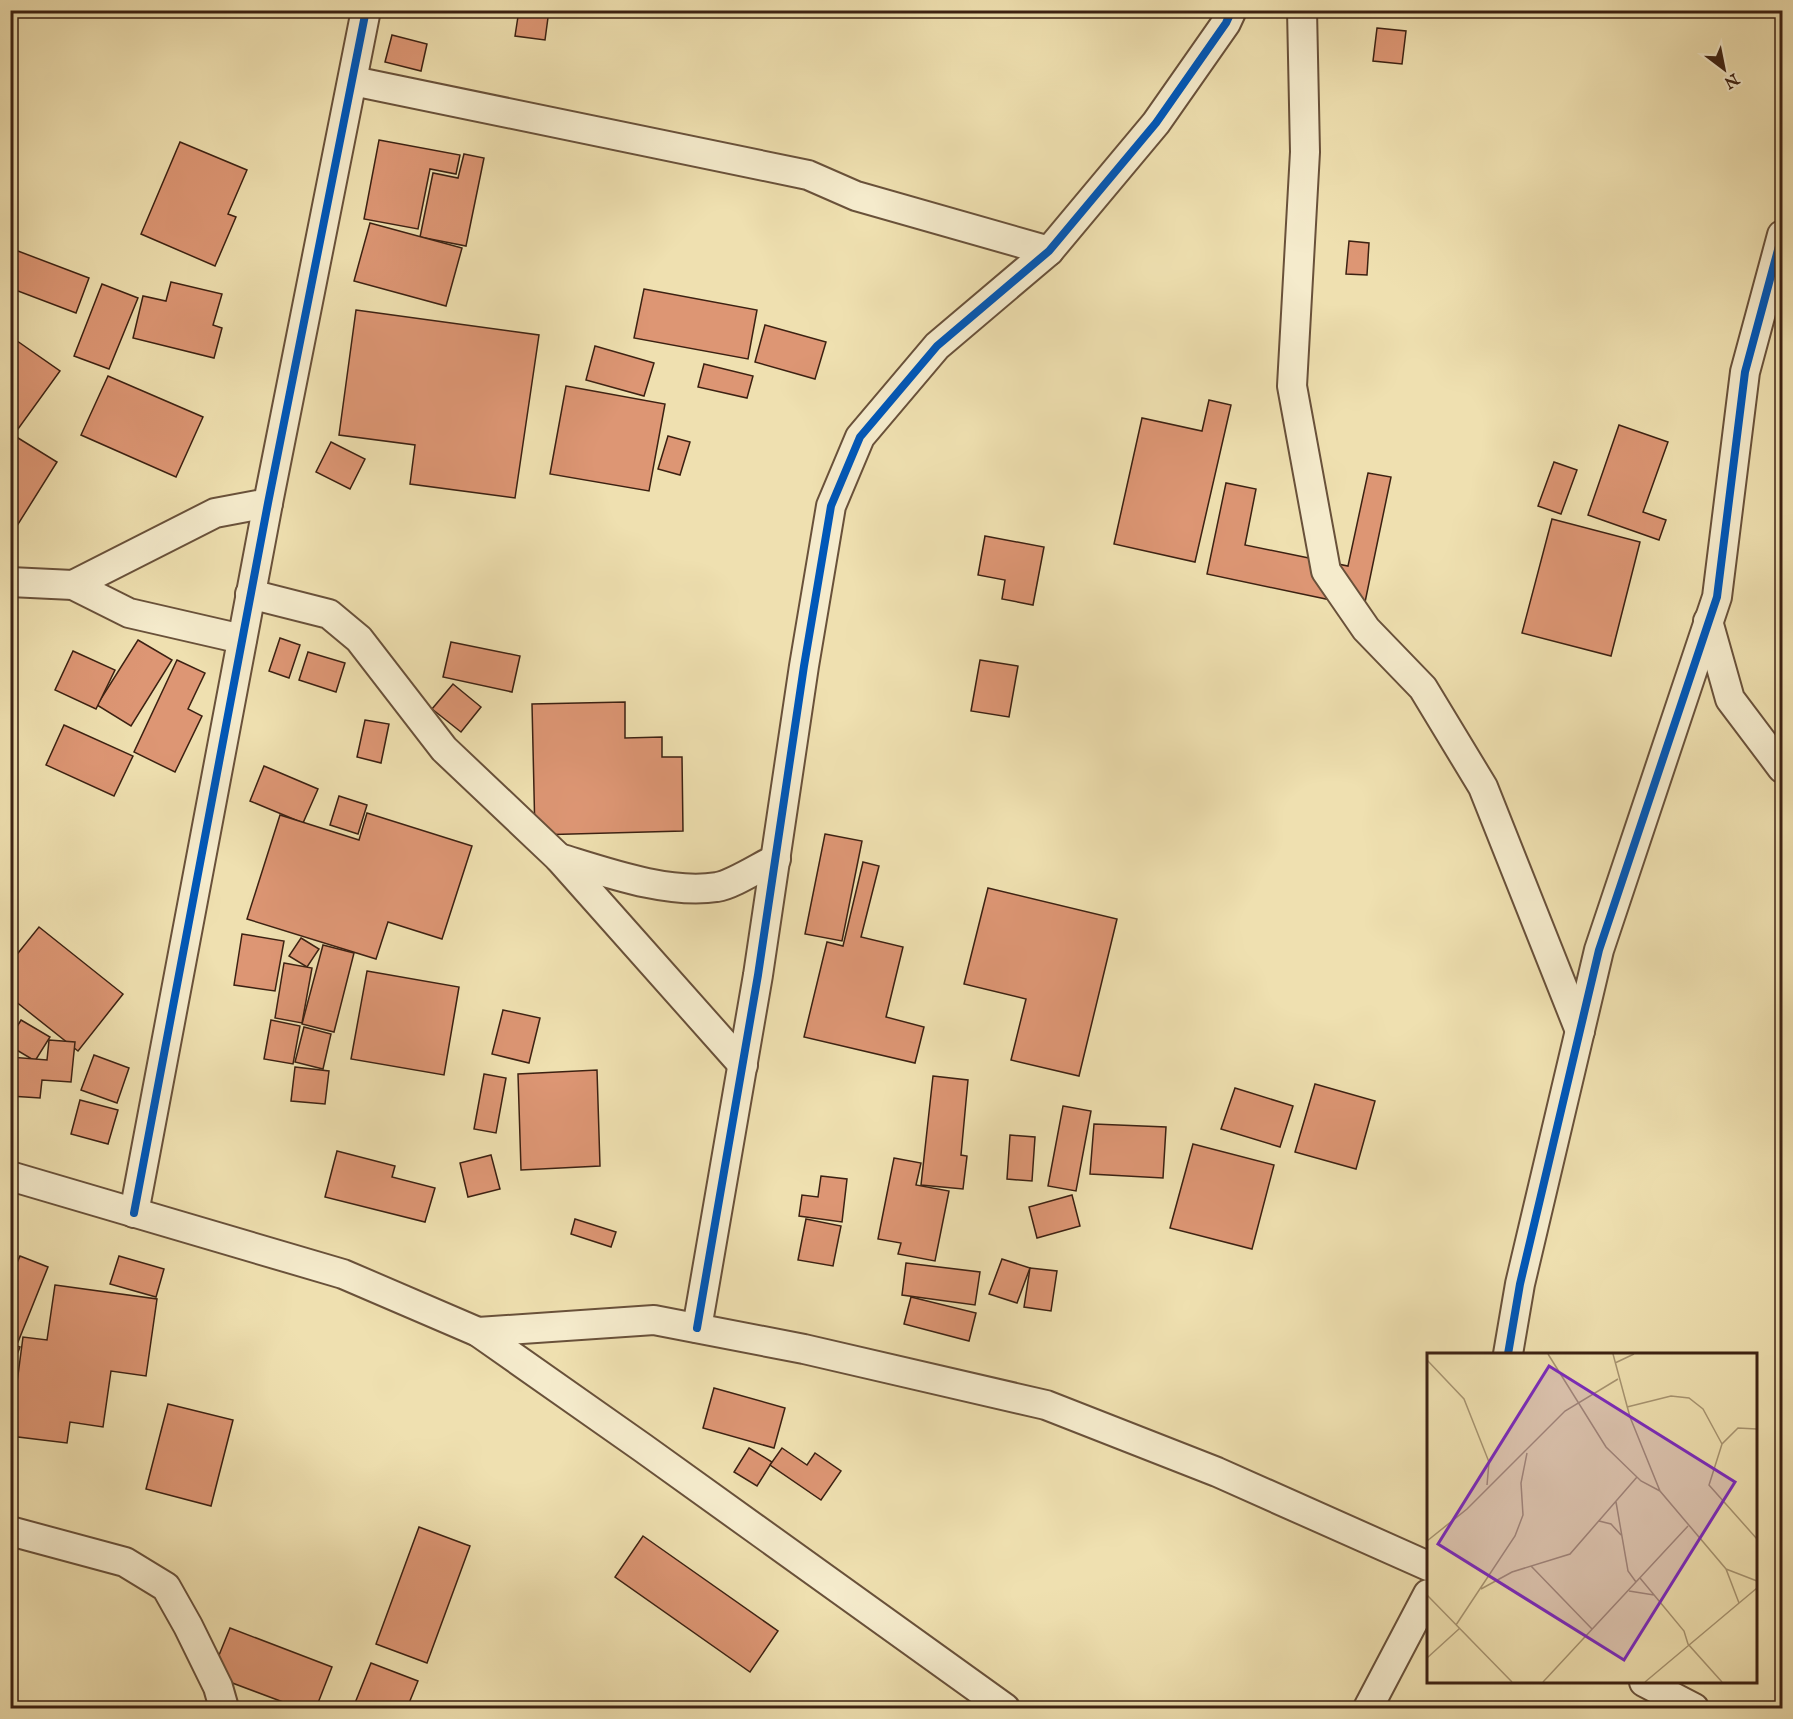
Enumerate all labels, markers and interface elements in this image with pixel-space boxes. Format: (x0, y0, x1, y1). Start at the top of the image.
north arrow (1694, 39, 1754, 99)
text: N (1720, 67, 1743, 92)
inset map (1427, 1353, 1757, 1683)

